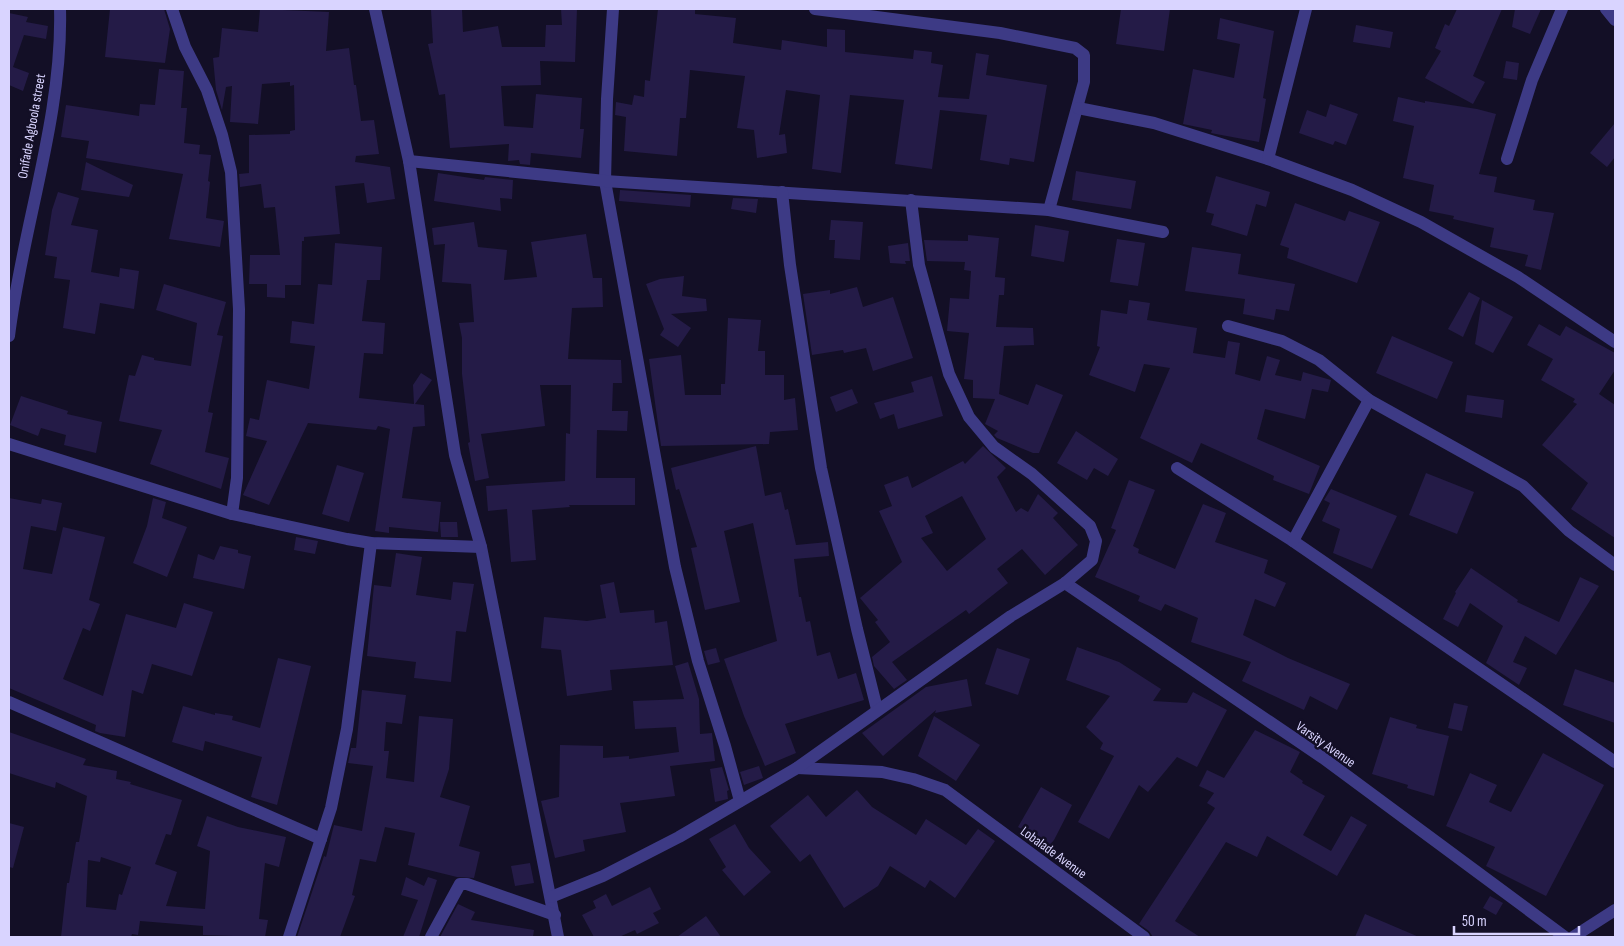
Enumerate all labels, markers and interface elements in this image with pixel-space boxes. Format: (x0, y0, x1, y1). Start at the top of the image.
street label: Onifade Agboola street (14, 72, 49, 180)
street label: Varsity Avenue (1293, 718, 1359, 771)
street label: Lobalade Avenue (1017, 823, 1090, 882)
scale bar (1454, 904, 1579, 936)
text: 50 m (1462, 912, 1487, 931)

